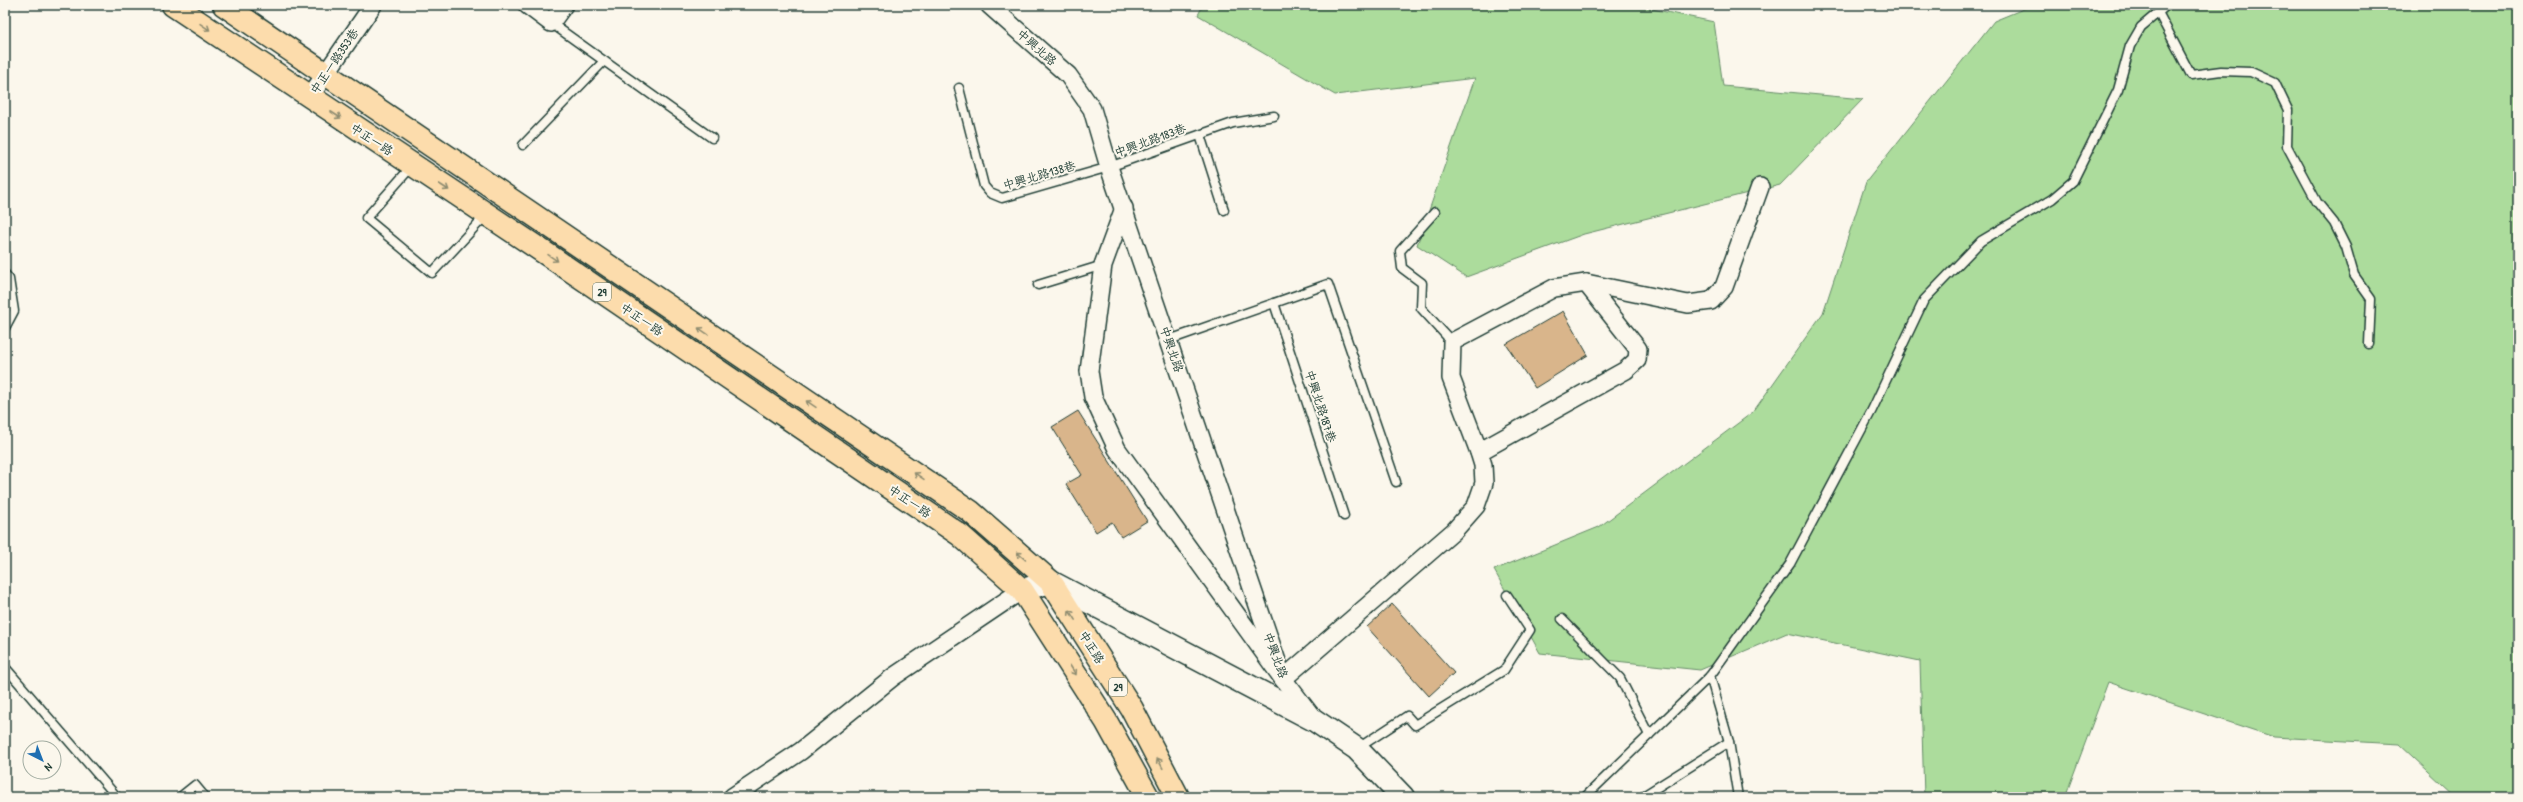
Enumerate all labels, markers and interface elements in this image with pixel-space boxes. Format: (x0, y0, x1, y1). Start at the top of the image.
one-way arrow (199, 23, 210, 31)
street label: 中正一路353巷 (306, 25, 362, 97)
street label: 中興北路 (1013, 25, 1061, 69)
one-way arrow (330, 112, 342, 120)
street label: 中正一路 (347, 119, 397, 159)
street label: 中興北路183巷 (1112, 119, 1188, 161)
street label: 中興北路138巷 (1001, 157, 1077, 193)
one-way arrow (438, 183, 449, 191)
one-way arrow (547, 254, 558, 262)
road number: 29 (593, 283, 611, 301)
street label: 中正一路 (617, 299, 667, 339)
street label: 中興北路 (1156, 324, 1188, 374)
one-way arrow (698, 327, 709, 335)
street label: 中興北路187巷 (1301, 367, 1341, 445)
one-way arrow (806, 400, 817, 408)
one-way arrow (914, 472, 925, 480)
street label: 中正一路 (885, 481, 935, 521)
one-way arrow (1017, 552, 1027, 561)
one-way arrow (1068, 610, 1076, 621)
street label: 中正路 (1075, 627, 1109, 667)
street label: 中興北路 (1260, 630, 1292, 680)
one-way arrow (1070, 664, 1078, 676)
road number: 29 (1109, 678, 1127, 696)
north arrow (22, 740, 62, 780)
one-way arrow (1156, 757, 1163, 769)
text: N (42, 760, 56, 775)

